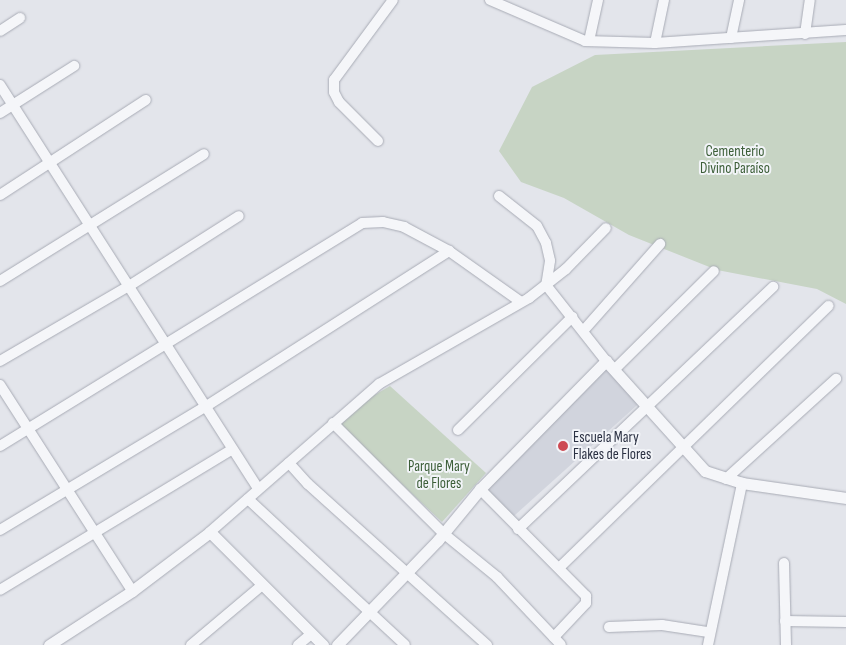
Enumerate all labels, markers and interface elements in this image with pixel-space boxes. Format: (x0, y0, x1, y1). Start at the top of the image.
park label: Cementerio Divino Paraíso (700, 142, 770, 177)
place label: Escuela Mary Flakes de Flores (573, 428, 651, 463)
marker: Escuela Mary Flakes de Flores (557, 440, 569, 452)
park label: Parque Mary de Flores (408, 457, 470, 492)

